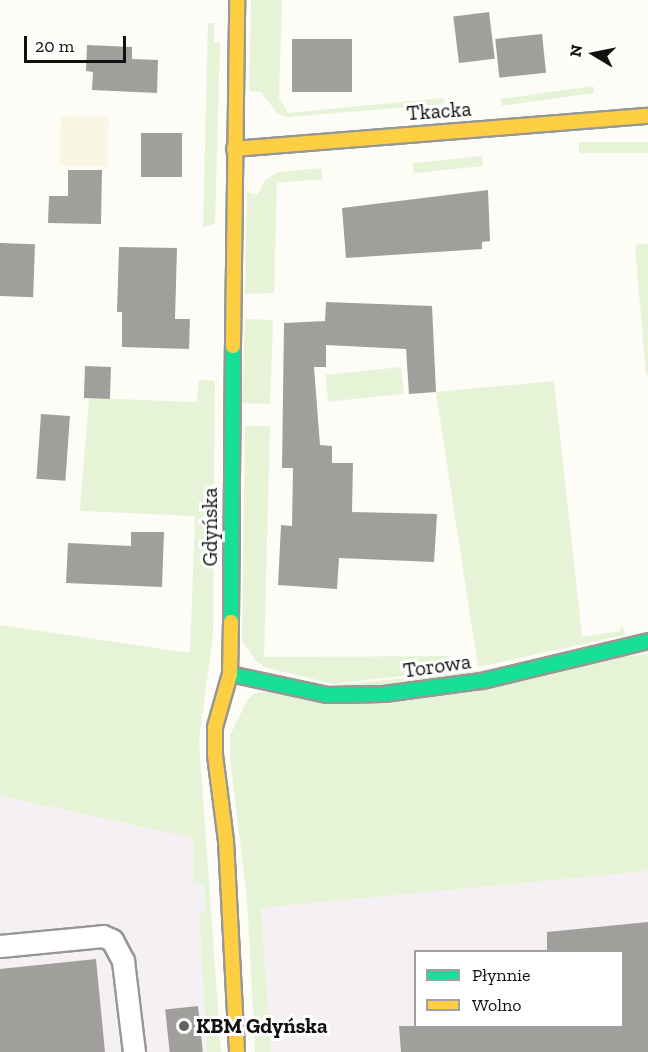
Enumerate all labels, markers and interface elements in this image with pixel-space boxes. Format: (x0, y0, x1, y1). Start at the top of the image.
scale bar (27, 24, 129, 62)
north arrow (564, 24, 624, 84)
text: 20 m (35, 35, 74, 57)
text: N (565, 43, 586, 58)
street label: Tkacka (406, 96, 472, 126)
street label: Gdyńska (197, 488, 223, 566)
street label: Torowa (402, 649, 472, 683)
legend (414, 950, 624, 1028)
text: Płynnie (472, 964, 530, 986)
text: Wolno (472, 994, 522, 1016)
place label: KBM Gdyńska (196, 1013, 328, 1039)
marker: KBM Gdyńska (177, 1019, 191, 1033)

